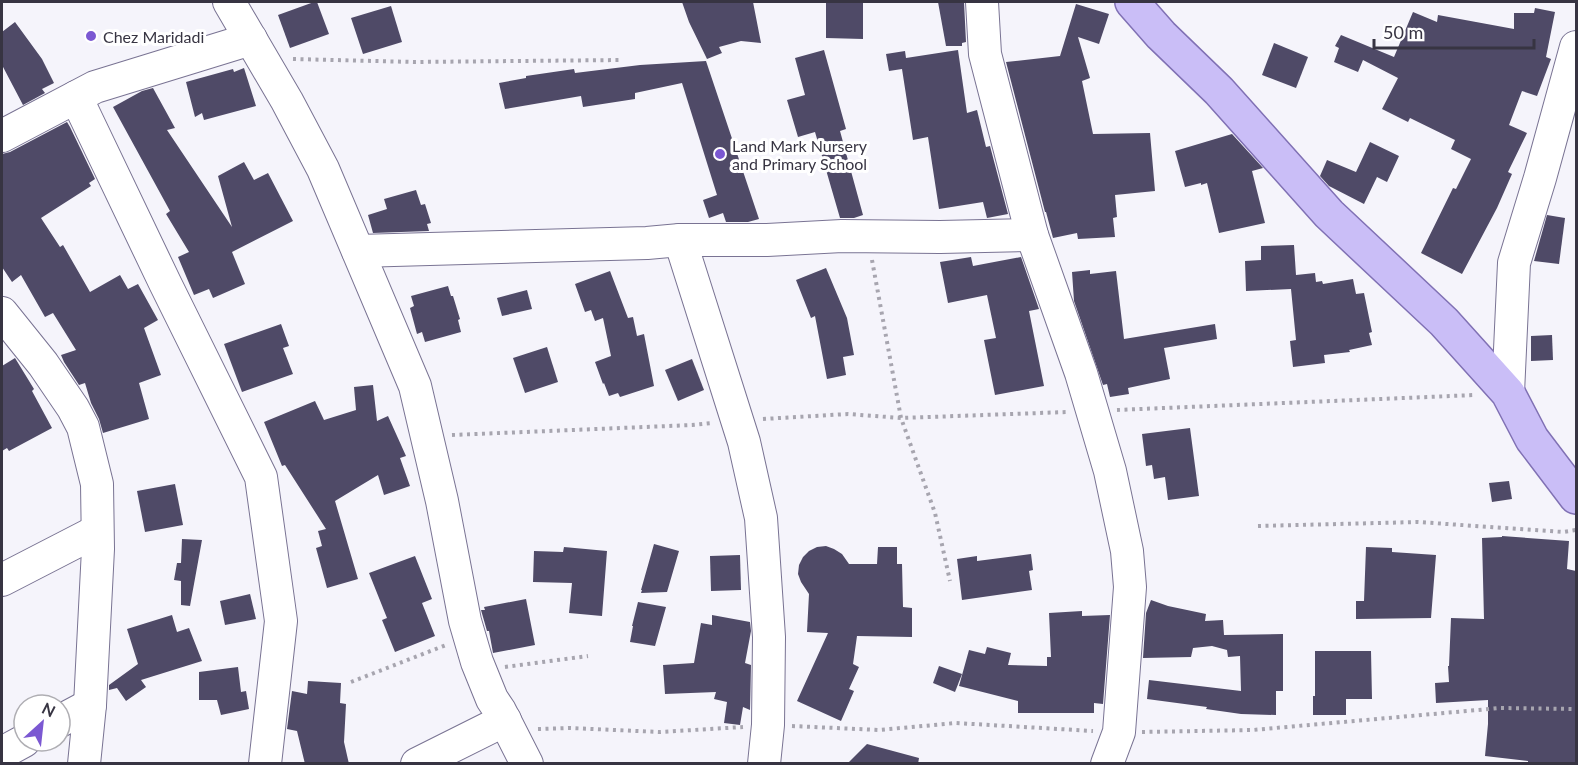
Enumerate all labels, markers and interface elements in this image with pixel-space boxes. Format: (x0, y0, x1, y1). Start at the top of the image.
scale bar (1374, 12, 1534, 50)
text: 50 m (1383, 21, 1423, 43)
place label: Chez Maridadi (103, 27, 204, 46)
marker: Chez Maridadi (84, 29, 98, 43)
place label: Land Mark Nursery and Primary School (732, 136, 868, 173)
marker: Land Mark Nursery and Primary School (713, 147, 727, 161)
north arrow (12, 693, 72, 753)
text: N (39, 698, 59, 720)

